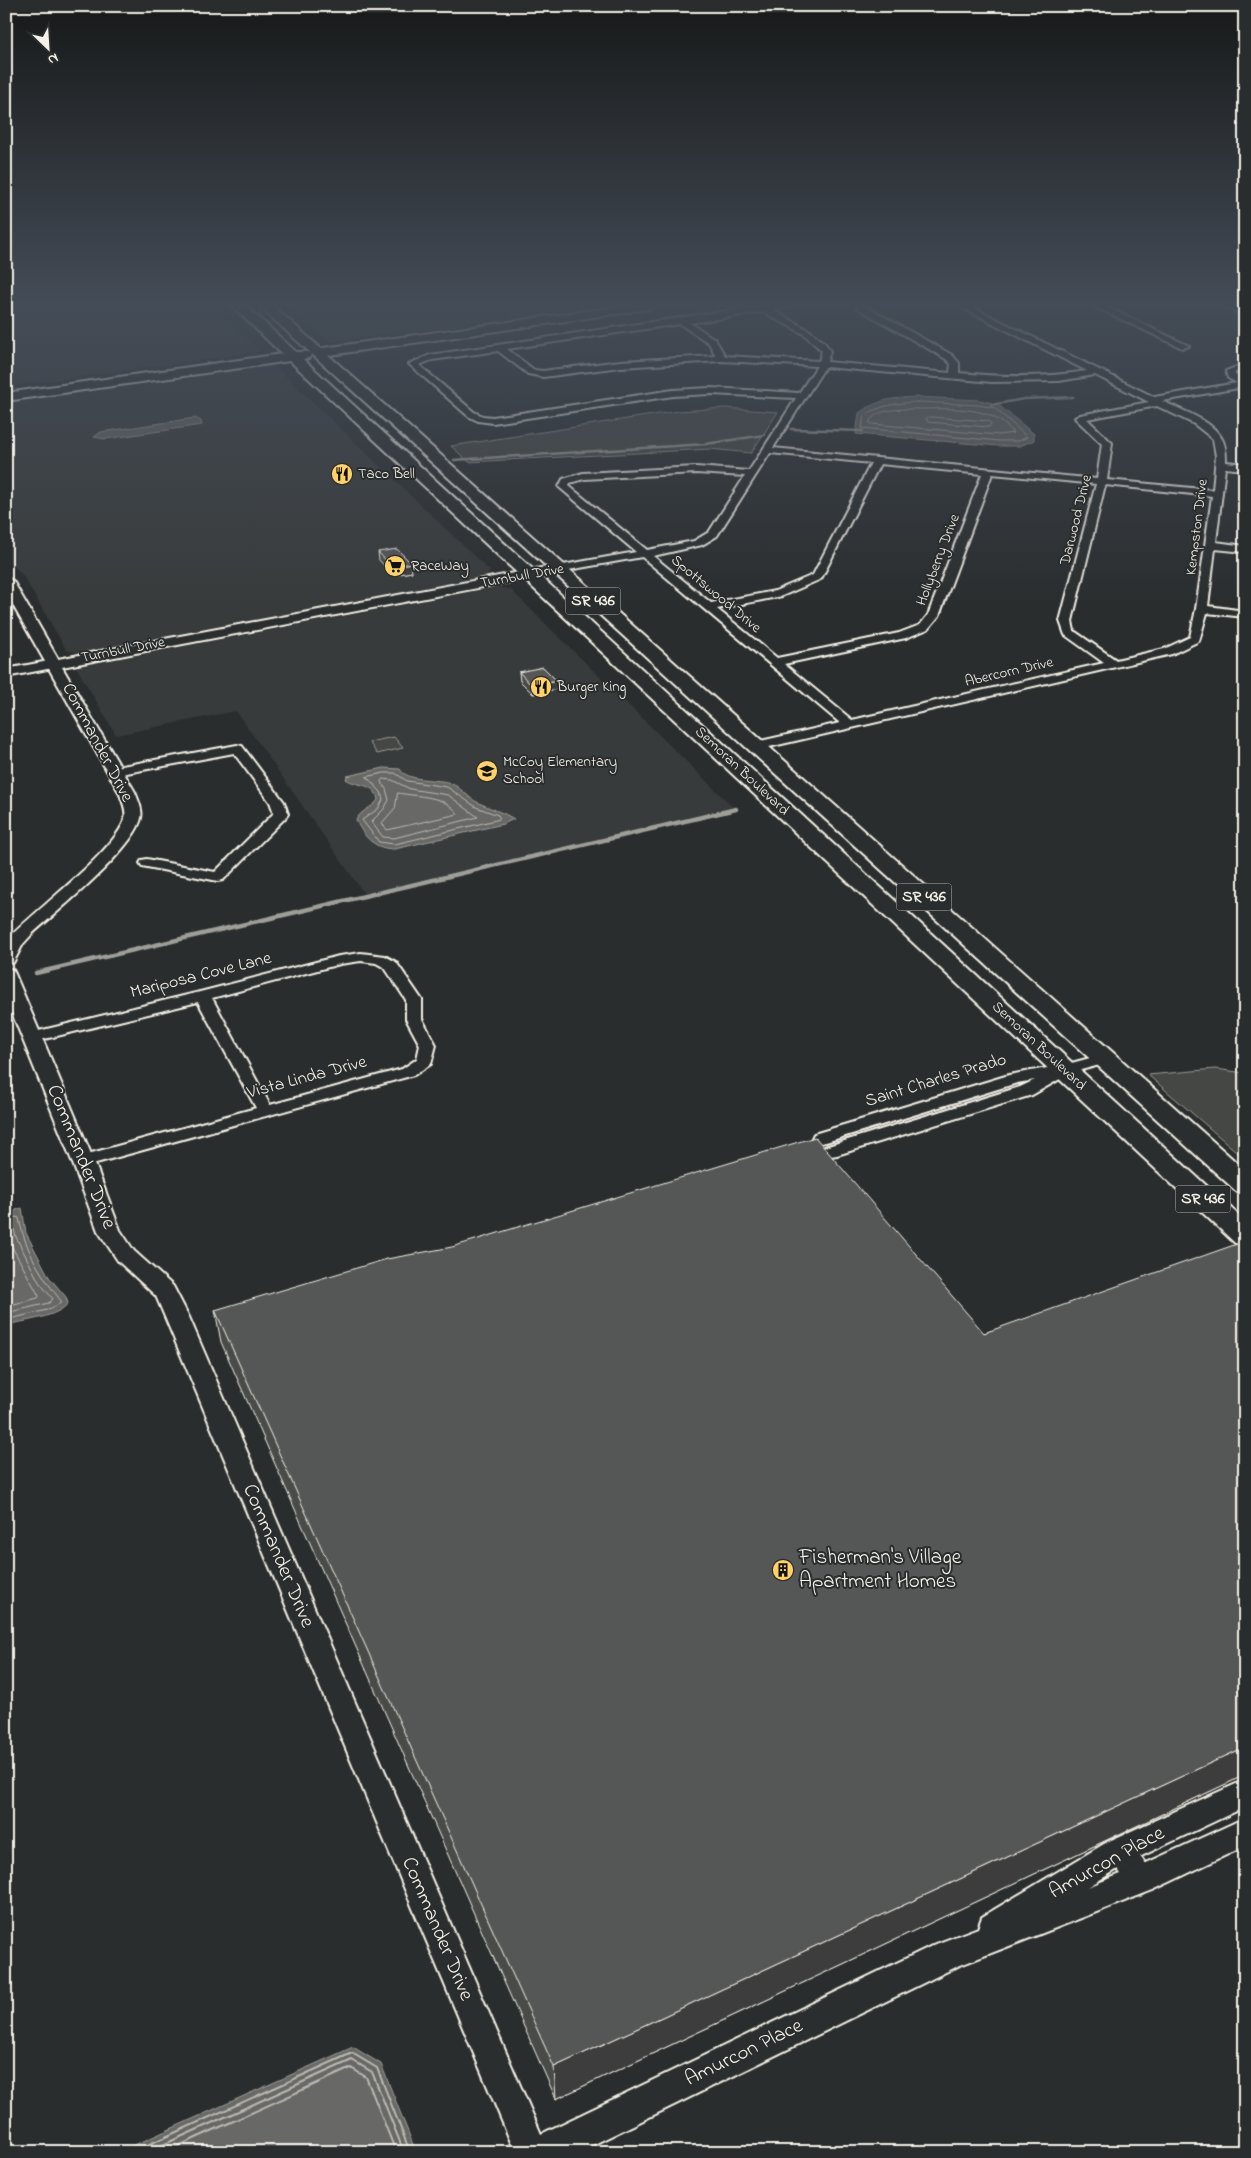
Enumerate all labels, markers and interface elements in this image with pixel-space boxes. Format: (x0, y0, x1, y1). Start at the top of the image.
north arrow (22, 22, 72, 72)
text: N (44, 47, 62, 70)
restaurant icon: Taco Bell (330, 462, 354, 486)
place label: Taco Bell (358, 463, 415, 485)
street label: Darwood Drive (1054, 472, 1098, 569)
street label: Kempston Drive (1180, 477, 1214, 576)
street label: Hollyberry Drive (910, 511, 967, 609)
street label: Spottswood Drive (666, 550, 766, 639)
supermarket icon: RaceWay (383, 554, 407, 578)
place label: RaceWay (411, 555, 469, 578)
street label: Turnbull Drive (478, 558, 566, 594)
road number: SR 436 (566, 588, 620, 614)
street label: Turnbull Drive (79, 631, 167, 669)
street label: Abercorn Drive (963, 651, 1056, 693)
restaurant icon: Burger King (529, 675, 553, 699)
place label: Burger King (556, 676, 627, 699)
street label: Commander Drive (55, 679, 140, 808)
street label: Semoran Boulevard (690, 721, 795, 821)
place label: McCoy Elementary School (503, 751, 617, 790)
school or university icon: McCoy Elementary School (475, 759, 499, 783)
road number: SR 436 (896, 884, 952, 910)
street label: Mariposa Cove Lane (128, 946, 275, 1006)
street label: Semoran Boulevard (987, 996, 1092, 1096)
street label: Saint Charles Prado (862, 1047, 1010, 1115)
street label: Vista Linda Drive (243, 1049, 371, 1107)
street label: Commander Drive (38, 1080, 124, 1234)
road number: SR 436 (1176, 1186, 1230, 1212)
street label: Commander Drive (234, 1479, 322, 1633)
place label: Fisherman's Village Apartment Homes (798, 1543, 962, 1597)
building icon: Fisherman's Village Apartment Homes (771, 1558, 795, 1582)
street label: Amurcon Place (1044, 1819, 1171, 1907)
street label: Commander Drive (393, 1852, 481, 2006)
street label: Amurcon Place (680, 2011, 809, 2095)

